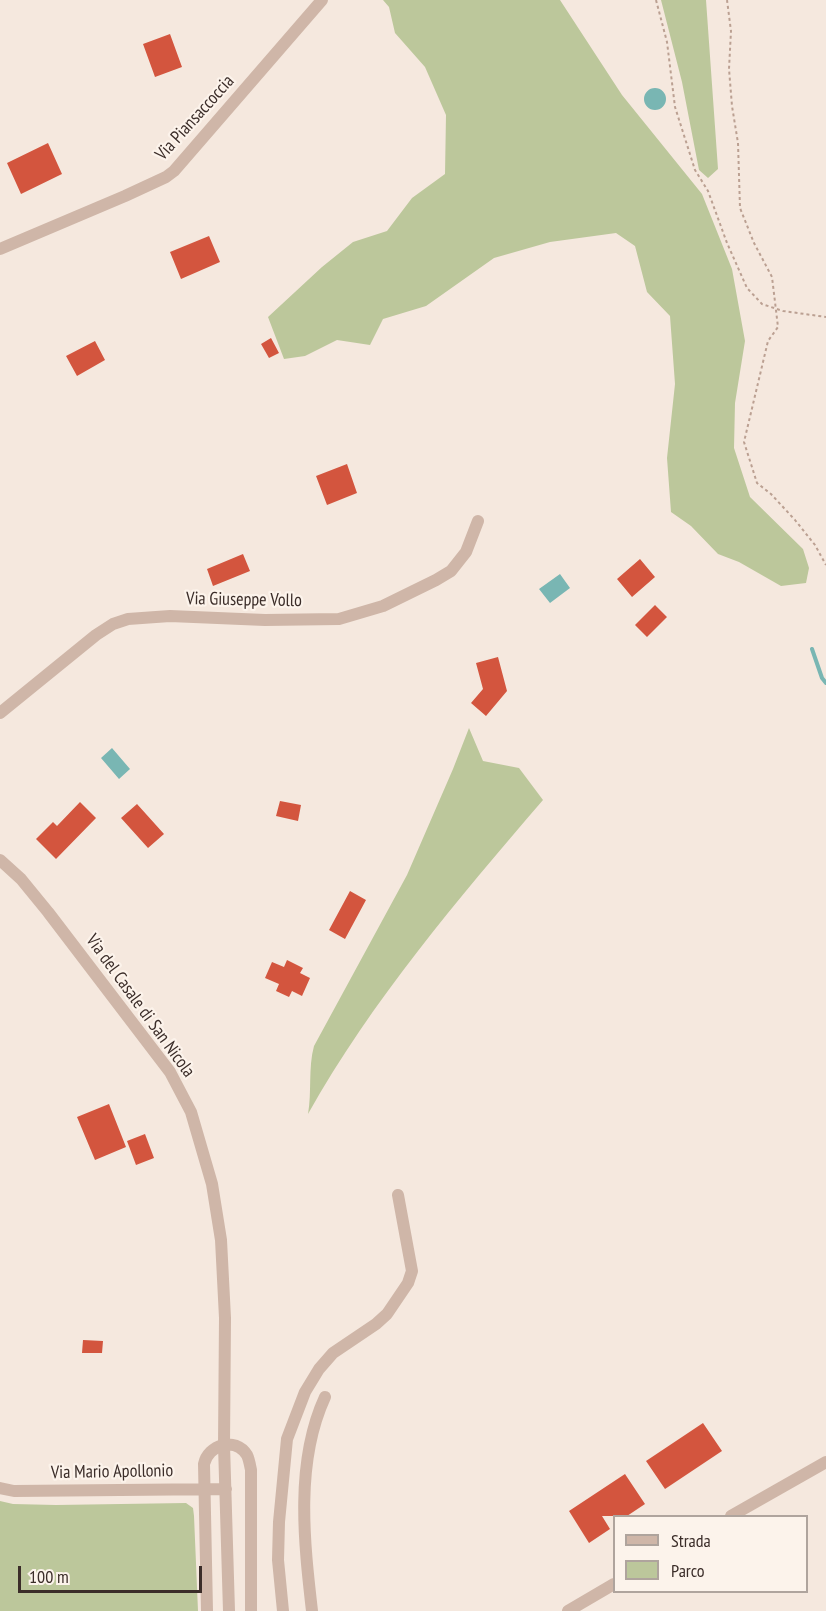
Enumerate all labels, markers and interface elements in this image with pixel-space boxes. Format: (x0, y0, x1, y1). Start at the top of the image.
street label: Via Piansaccoccia (151, 71, 239, 165)
street label: Via Giuseppe Vollo (186, 588, 302, 612)
street label: Via del Casale di San Nicola (81, 930, 199, 1082)
street label: Via Mario Apollonio (51, 1460, 173, 1484)
legend (613, 1515, 808, 1593)
text: Strada (671, 1529, 711, 1552)
scale bar (21, 1554, 206, 1592)
text: Parco (671, 1559, 705, 1582)
text: 100 m (29, 1565, 69, 1588)

